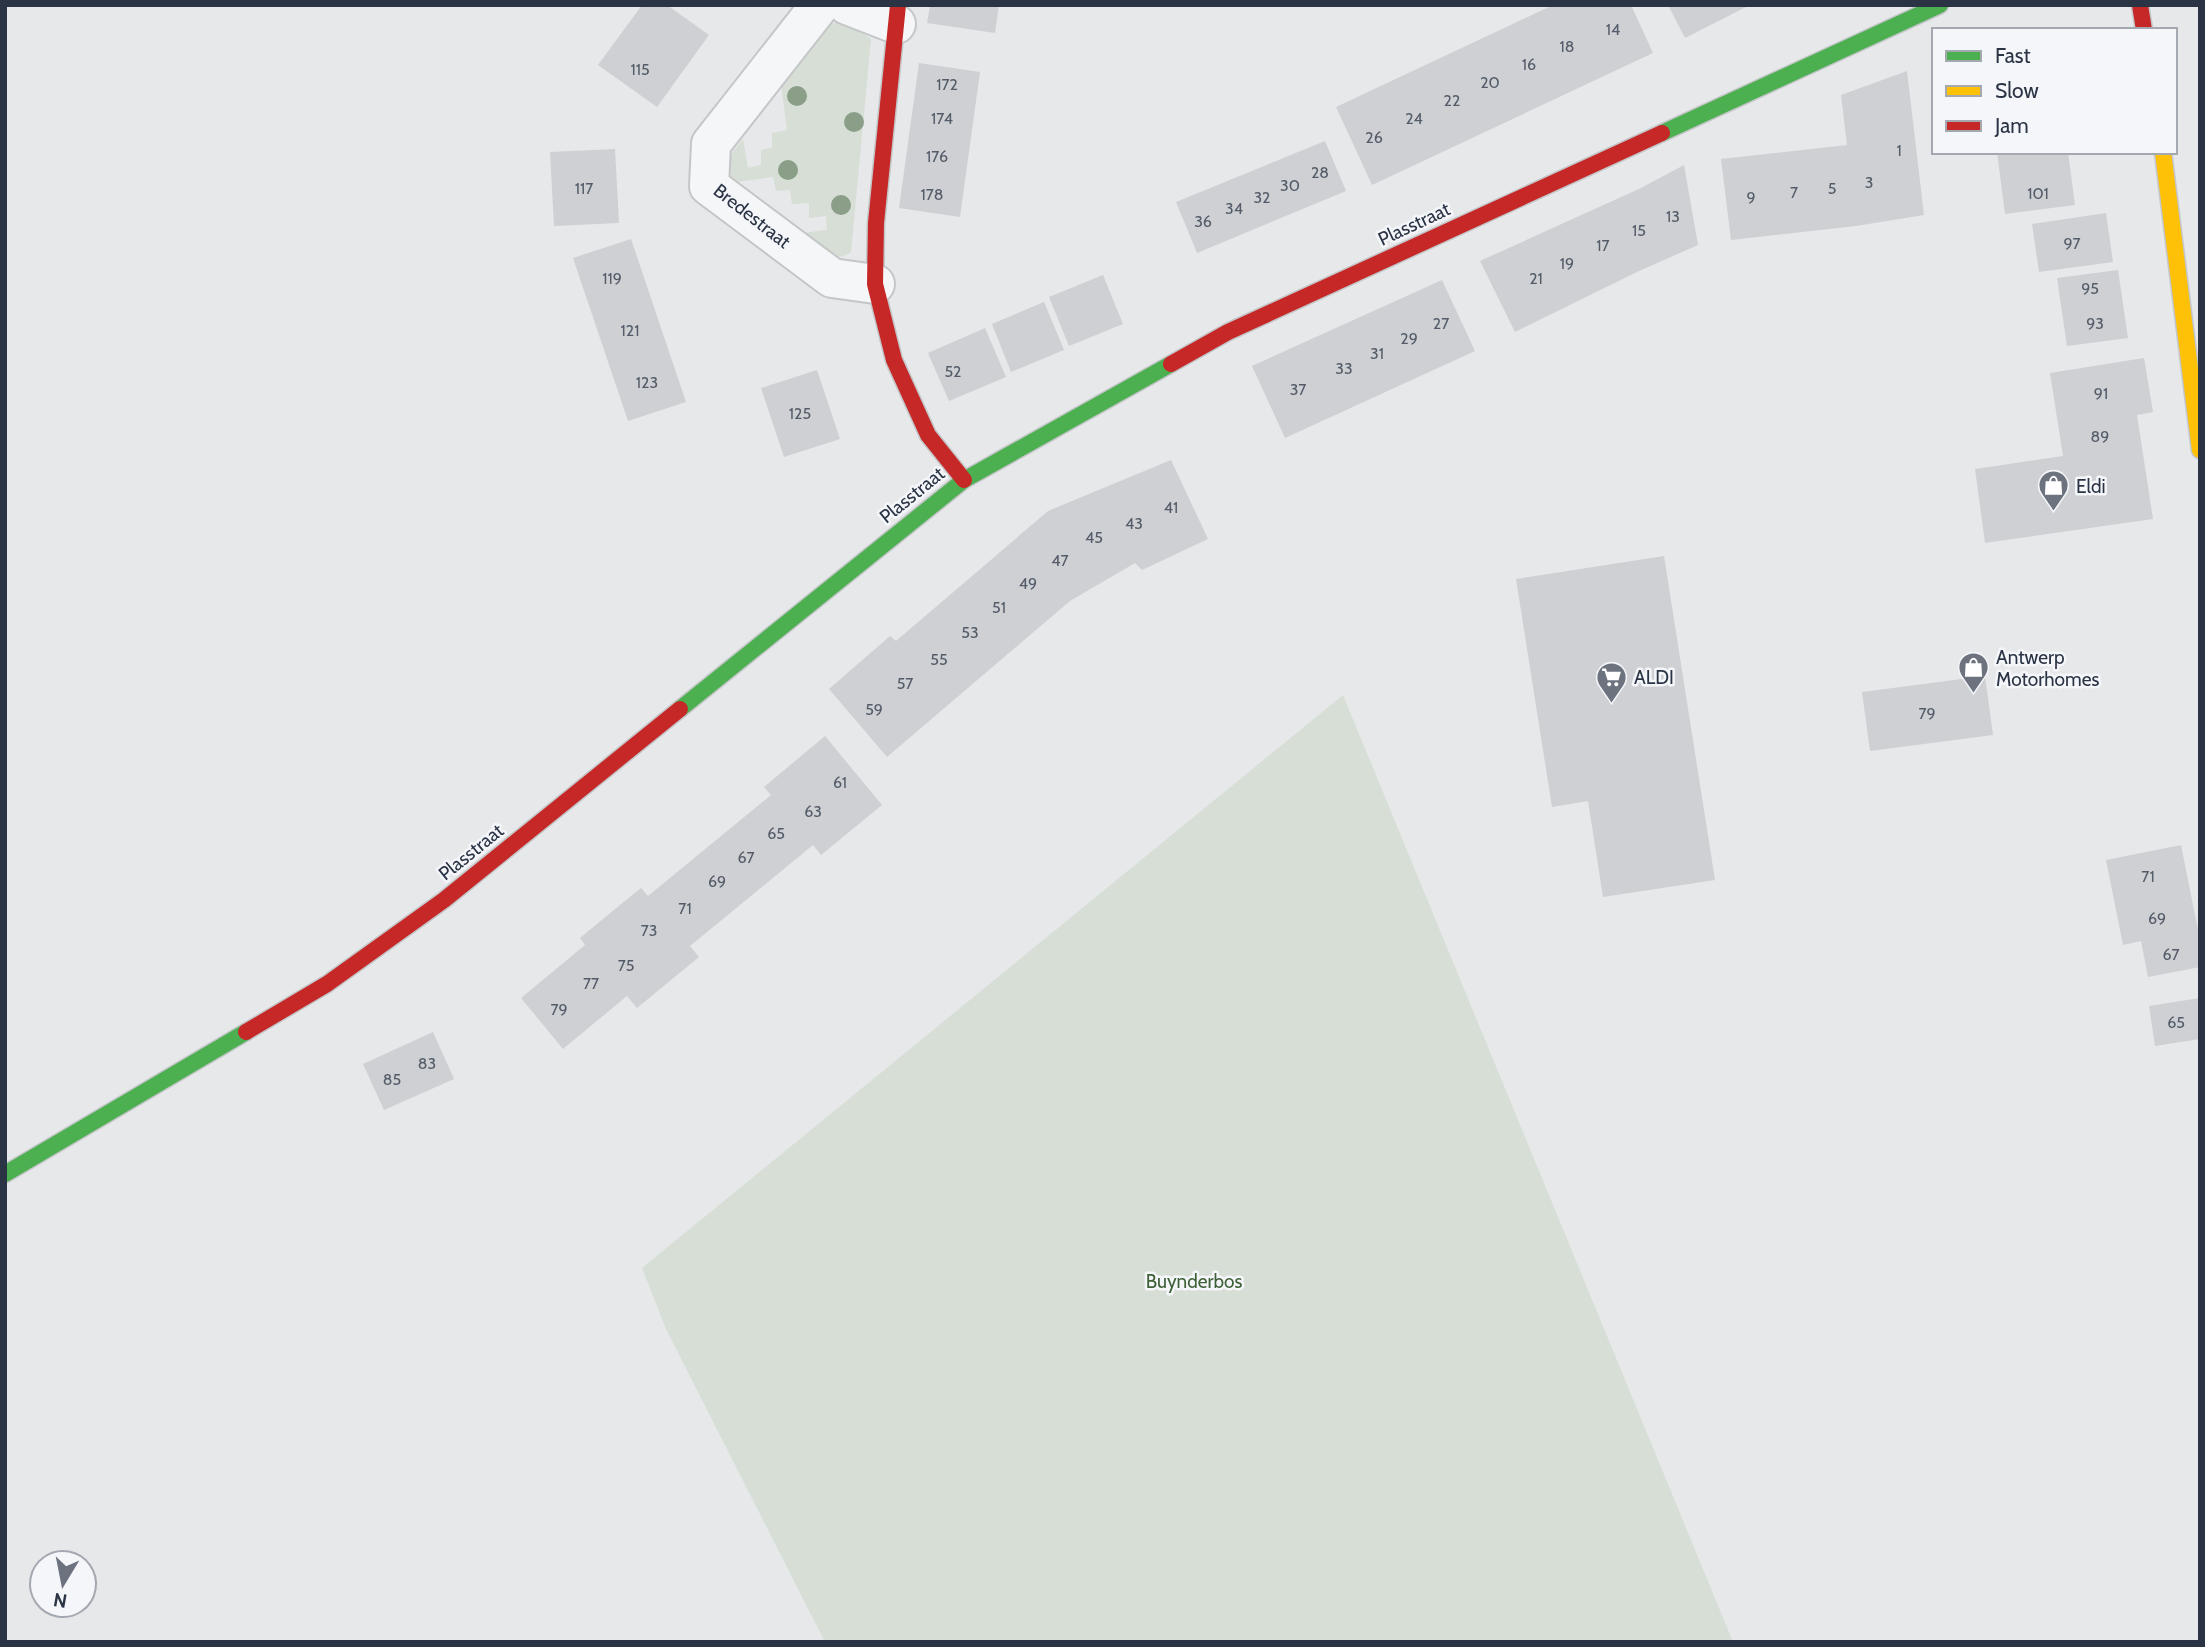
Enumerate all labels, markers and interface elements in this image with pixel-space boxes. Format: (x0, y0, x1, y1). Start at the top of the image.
house number: 14 (1606, 20, 1620, 39)
legend (1932, 28, 2177, 154)
house number: 18 (1560, 37, 1574, 56)
text: Fast (1995, 43, 2031, 68)
house number: 16 (1522, 55, 1536, 74)
house number: 115 (630, 60, 650, 79)
house number: 20 (1480, 73, 1500, 92)
house number: 172 (936, 75, 958, 94)
text: Slow (1995, 78, 2039, 103)
house number: 22 (1444, 91, 1460, 110)
house number: 174 (931, 109, 953, 128)
house number: 24 (1405, 109, 1423, 128)
text: Jam (1994, 113, 2029, 138)
house number: 26 (1365, 128, 1383, 147)
house number: 1 (1896, 141, 1902, 160)
house number: 176 (926, 147, 948, 166)
house number: 28 (1311, 163, 1329, 182)
house number: 3 (1865, 173, 1873, 192)
house number: 30 (1280, 176, 1300, 195)
house number: 117 (575, 179, 593, 198)
street label: Bredestraat (709, 179, 796, 254)
house number: 5 (1828, 179, 1836, 198)
house number: 7 (1790, 183, 1798, 202)
house number: 101 (2027, 184, 2049, 203)
house number: 178 (921, 185, 943, 204)
house number: 32 (1253, 188, 1271, 207)
house number: 9 (1746, 188, 1756, 207)
street label: Plasstraat (1374, 197, 1454, 251)
house number: 34 (1225, 199, 1243, 218)
house number: 13 (1666, 207, 1680, 226)
house number: 36 (1194, 212, 1212, 231)
house number: 15 (1632, 221, 1646, 240)
house number: 97 (2063, 234, 2081, 253)
house number: 17 (1596, 236, 1610, 255)
house number: 19 (1560, 254, 1574, 273)
house number: 119 (602, 269, 622, 288)
house number: 21 (1529, 269, 1543, 288)
house number: 95 (2081, 279, 2099, 298)
house number: 27 (1433, 314, 1449, 333)
house number: 93 (2086, 314, 2104, 333)
house number: 121 (621, 321, 639, 340)
house number: 29 (1400, 329, 1418, 348)
house number: 31 (1370, 344, 1384, 363)
house number: 33 (1335, 359, 1353, 378)
house number: 52 (944, 362, 962, 381)
house number: 123 (636, 373, 658, 392)
house number: 37 (1290, 380, 1306, 399)
house number: 91 (2094, 384, 2108, 403)
house number: 125 (789, 404, 811, 423)
house number: 89 (2091, 427, 2109, 446)
street label: Plasstraat (875, 462, 950, 528)
shop icon: Eldi (2036, 469, 2070, 513)
place label: Eldi (2076, 475, 2106, 498)
house number: 41 (1164, 498, 1178, 517)
house number: 43 (1125, 514, 1143, 533)
house number: 45 (1085, 528, 1103, 547)
house number: 47 (1051, 551, 1069, 570)
house number: 49 (1019, 574, 1037, 593)
house number: 51 (992, 598, 1006, 617)
house number: 53 (961, 623, 979, 642)
place label: Antwerp Motorhomes (1996, 646, 2099, 691)
house number: 55 (930, 650, 948, 669)
shop icon: Antwerp Motorhomes (1956, 651, 1990, 695)
supermarket icon: ALDI (1594, 660, 1628, 704)
place label: ALDI (1634, 666, 1674, 689)
house number: 57 (897, 674, 913, 693)
house number: 59 (865, 700, 883, 719)
house number: 79 (1918, 704, 1936, 723)
house number: 61 (833, 773, 847, 792)
house number: 63 (804, 802, 822, 821)
street label: Plasstraat (434, 819, 509, 885)
house number: 65 (767, 824, 785, 843)
house number: 67 (737, 848, 755, 867)
house number: 71 (2141, 867, 2155, 886)
house number: 69 (708, 872, 726, 891)
house number: 71 (678, 899, 692, 918)
house number: 69 (2148, 909, 2166, 928)
house number: 73 (641, 921, 657, 940)
house number: 67 (2162, 945, 2180, 964)
house number: 75 (618, 956, 634, 975)
house number: 77 (583, 974, 599, 993)
house number: 79 (550, 1000, 568, 1019)
house number: 65 (2167, 1013, 2185, 1032)
house number: 83 (418, 1054, 436, 1073)
house number: 85 (383, 1070, 401, 1089)
park label: Buynderbos (1146, 1270, 1242, 1293)
north arrow (28, 1549, 98, 1619)
text: N (52, 1588, 69, 1613)

